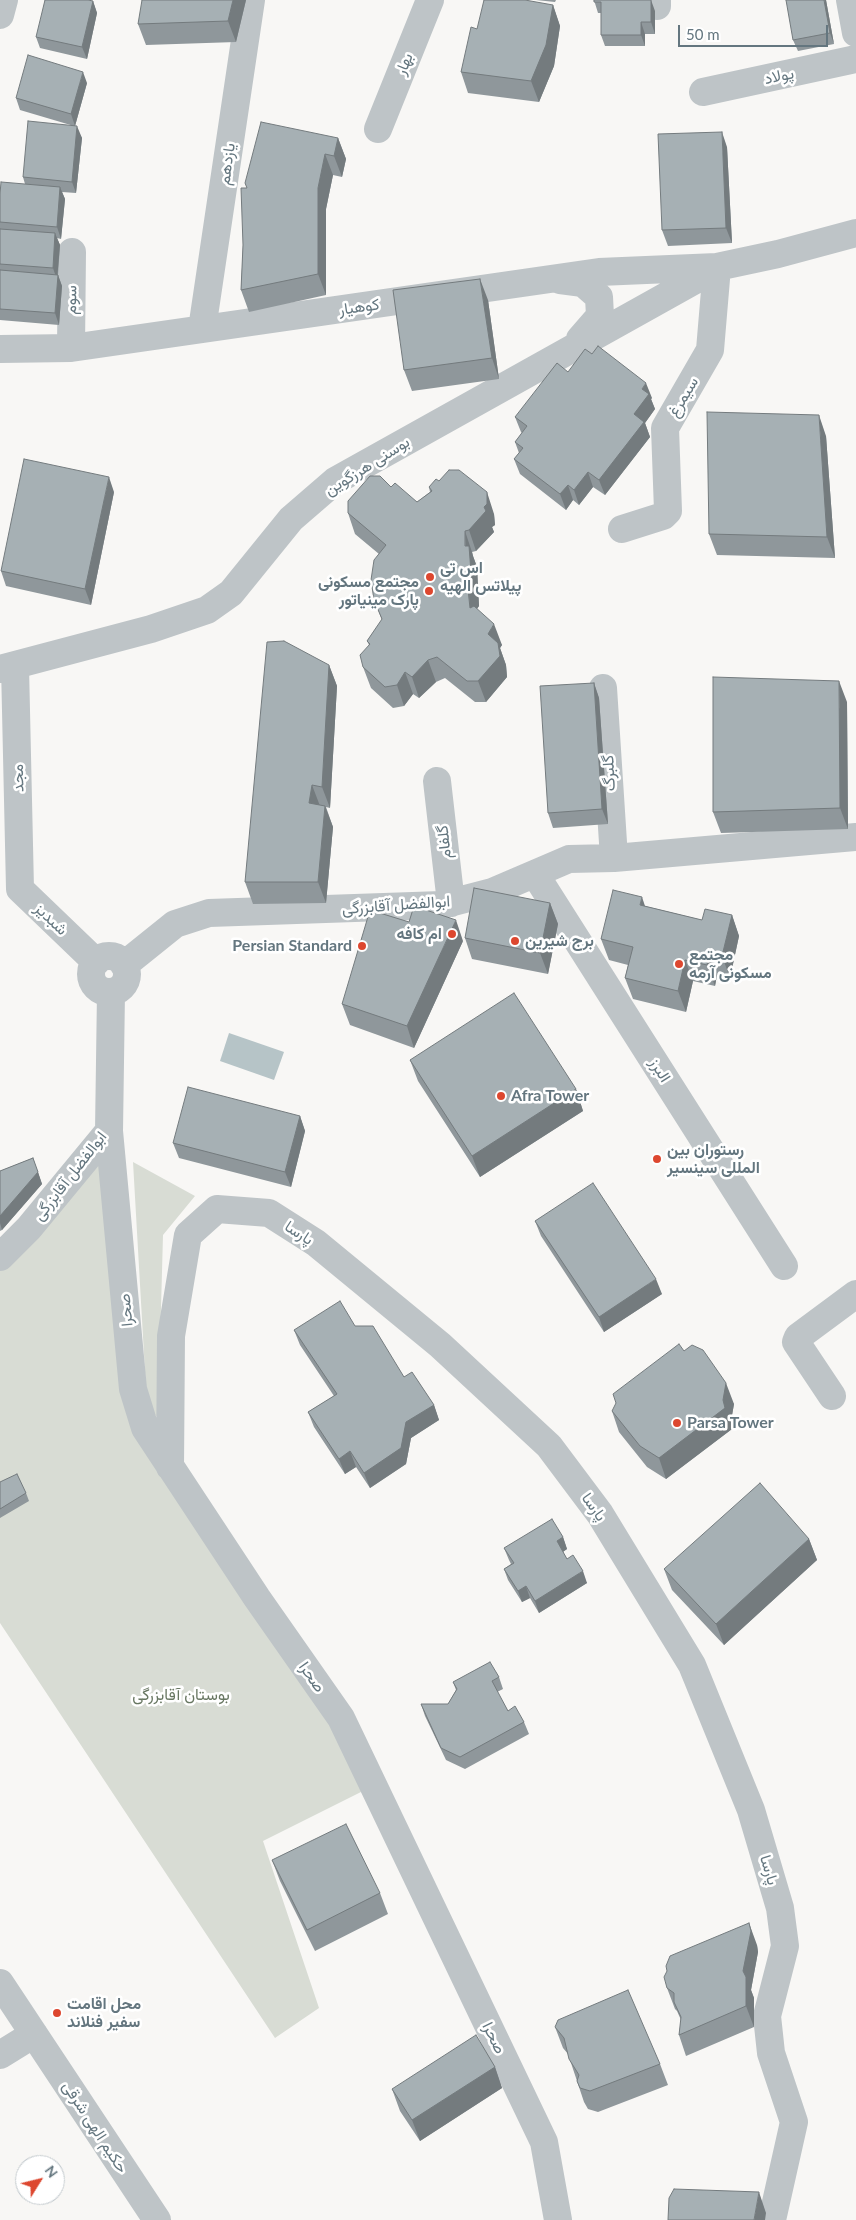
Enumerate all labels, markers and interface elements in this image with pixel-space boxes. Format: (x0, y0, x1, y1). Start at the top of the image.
scale bar (681, 15, 831, 47)
text: 50 m (686, 25, 720, 43)
street label: بهار (391, 50, 417, 78)
street label: پولاد (762, 64, 796, 88)
street label: یازدهم (215, 142, 239, 186)
street label: سوم (61, 285, 81, 315)
street label: کوهیار (337, 295, 381, 319)
street label: سیمرغ (664, 373, 702, 421)
street label: بوسنی هرزگوین (321, 432, 413, 500)
place label: اس تی پیلاتس الهیه (440, 558, 521, 596)
marker: اس تی پیلاتس الهیه (424, 571, 436, 583)
place label: مجتمع مسکونی پارک مینیاتور (318, 572, 419, 610)
marker: مجتمع مسکونی پارک مینیاتور (423, 585, 435, 597)
street label: گلبرگ (598, 754, 620, 792)
street label: مجد (8, 764, 28, 792)
street label: گلفام (433, 824, 455, 860)
street label: ابوالفضل آقابزرگی (341, 892, 451, 918)
street label: شبدیز (31, 899, 71, 939)
place label: ام کافه (396, 924, 442, 944)
marker: ام کافه (446, 928, 458, 940)
place label: برج شیرین (525, 931, 594, 951)
marker: برج شیرین (509, 935, 521, 947)
place label: Persian Standard (232, 936, 352, 956)
marker: Persian Standard (356, 940, 368, 952)
place label: مجتمع مسکونی آرمه (689, 945, 772, 983)
marker: مجتمع مسکونی آرمه (673, 958, 685, 970)
street label: البرز (645, 1054, 675, 1086)
place label: Afra Tower (511, 1086, 589, 1106)
marker: Afra Tower (495, 1090, 507, 1102)
street label: ابوالفضل آقابزرگی (29, 1127, 111, 1225)
place label: رستوران بین المللی سینسیر (667, 1140, 760, 1178)
marker: رستوران بین المللی سینسیر (651, 1153, 663, 1165)
street label: پارسا (281, 1217, 317, 1249)
street label: صحرا (115, 1293, 137, 1327)
place label: Parsa Tower (687, 1413, 774, 1433)
marker: Parsa Tower (671, 1417, 683, 1429)
street label: پارسا (577, 1489, 611, 1525)
street label: صحرا (295, 1658, 329, 1696)
park label: بوستان آقابزرگی (132, 1685, 230, 1705)
street label: پارسا (755, 1853, 783, 1887)
place label: محل اقامت سفیر فنلاند (67, 1994, 141, 2032)
marker: محل اقامت سفیر فنلاند (51, 2007, 63, 2019)
street label: صحرا (478, 2019, 510, 2057)
street label: حکیم الهی شرقی (58, 2077, 132, 2177)
north arrow (15, 2155, 65, 2205)
text: N (42, 2162, 62, 2181)

